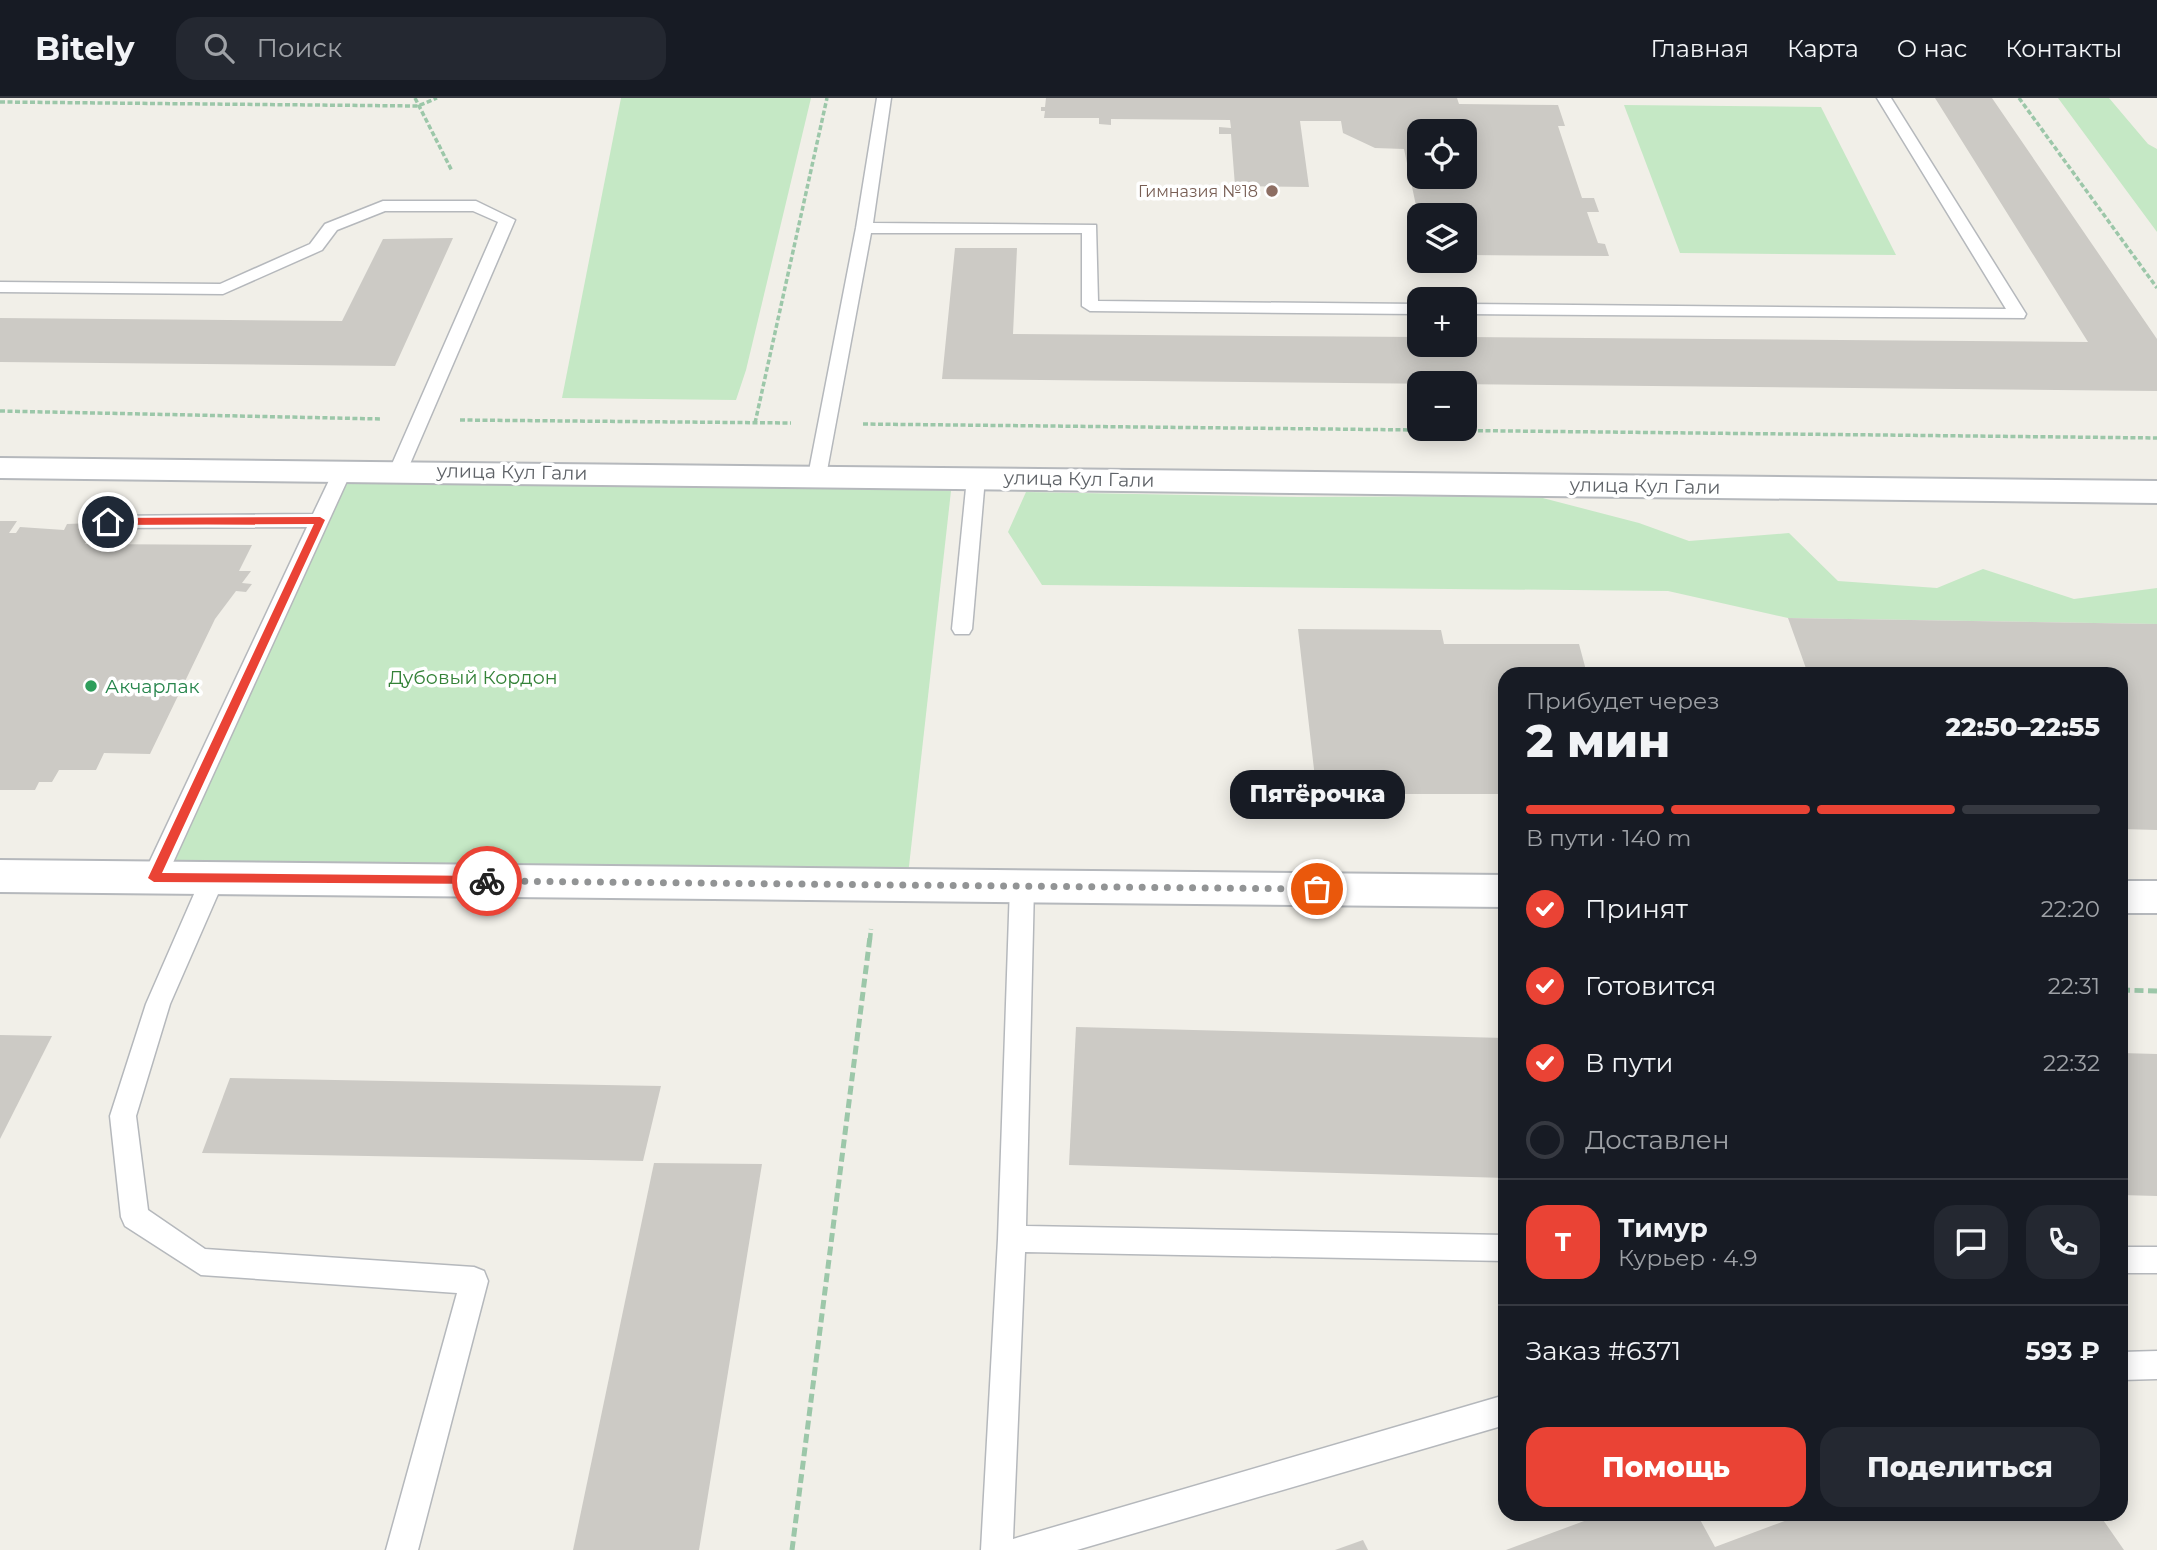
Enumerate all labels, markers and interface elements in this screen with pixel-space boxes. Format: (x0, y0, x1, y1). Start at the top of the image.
search box (176, 17, 666, 80)
text: Bitely (35, 28, 134, 68)
icon: search (200, 29, 238, 67)
text: Поиск (256, 32, 342, 64)
text: Главная (1651, 34, 1749, 63)
text: Карта (1787, 34, 1859, 63)
text: О нас (1897, 34, 1967, 63)
text: Контакты (2005, 34, 2122, 63)
map controls (1407, 119, 1477, 441)
button: locate (1407, 119, 1477, 189)
place label: Гимназия №18 (1138, 182, 1258, 201)
marker: Гимназия №18 (1264, 183, 1280, 199)
button: layers (1407, 203, 1477, 273)
button: + (1407, 287, 1477, 357)
button: − (1407, 371, 1477, 441)
street label: улица Кул Гали (435, 459, 588, 485)
street label: улица Кул Гали (1002, 466, 1155, 492)
street label: улица Кул Гали (1568, 473, 1721, 499)
pin (78, 492, 138, 552)
icon: home (89, 503, 127, 541)
park label: Дубовый Кордон (388, 666, 558, 689)
place label: Акчарлак (105, 675, 200, 698)
marker: Акчарлак (83, 678, 99, 694)
text: Прибудет через (1526, 687, 1720, 715)
text: 22:50–22:55 (1945, 711, 2100, 743)
text: 2 мин (1526, 712, 1670, 769)
callout: Пятёрочка (1230, 770, 1404, 819)
text: Пятёрочка (1250, 780, 1385, 808)
text: В пути · 140 m (1526, 824, 1691, 852)
courier (452, 846, 522, 916)
pin (1287, 859, 1347, 919)
icon: bike (468, 862, 506, 900)
icon: bag (1298, 870, 1336, 908)
icon: check (1526, 890, 1564, 928)
text: Принят (1585, 893, 1688, 925)
text: 22:20 (2041, 895, 2100, 923)
icon: check (1526, 967, 1564, 1005)
text: Готовится (1585, 970, 1716, 1002)
text: 22:31 (2048, 972, 2100, 1000)
icon: check (1526, 1044, 1564, 1082)
text: В пути (1585, 1047, 1674, 1079)
text: 22:32 (2043, 1049, 2100, 1077)
text: Доставлен (1585, 1124, 1730, 1156)
button: chat (1934, 1205, 2008, 1279)
button: phone (2026, 1205, 2100, 1279)
text: Тимур (1618, 1212, 1708, 1244)
text: Т (1555, 1226, 1571, 1258)
text: Курьер · 4.9 (1618, 1244, 1758, 1272)
text: Заказ #6371 (1526, 1335, 1681, 1367)
text: 593 ₽ (2025, 1335, 2100, 1367)
button: Помощь (1526, 1427, 1806, 1507)
button: Поделиться (1820, 1427, 2100, 1507)

